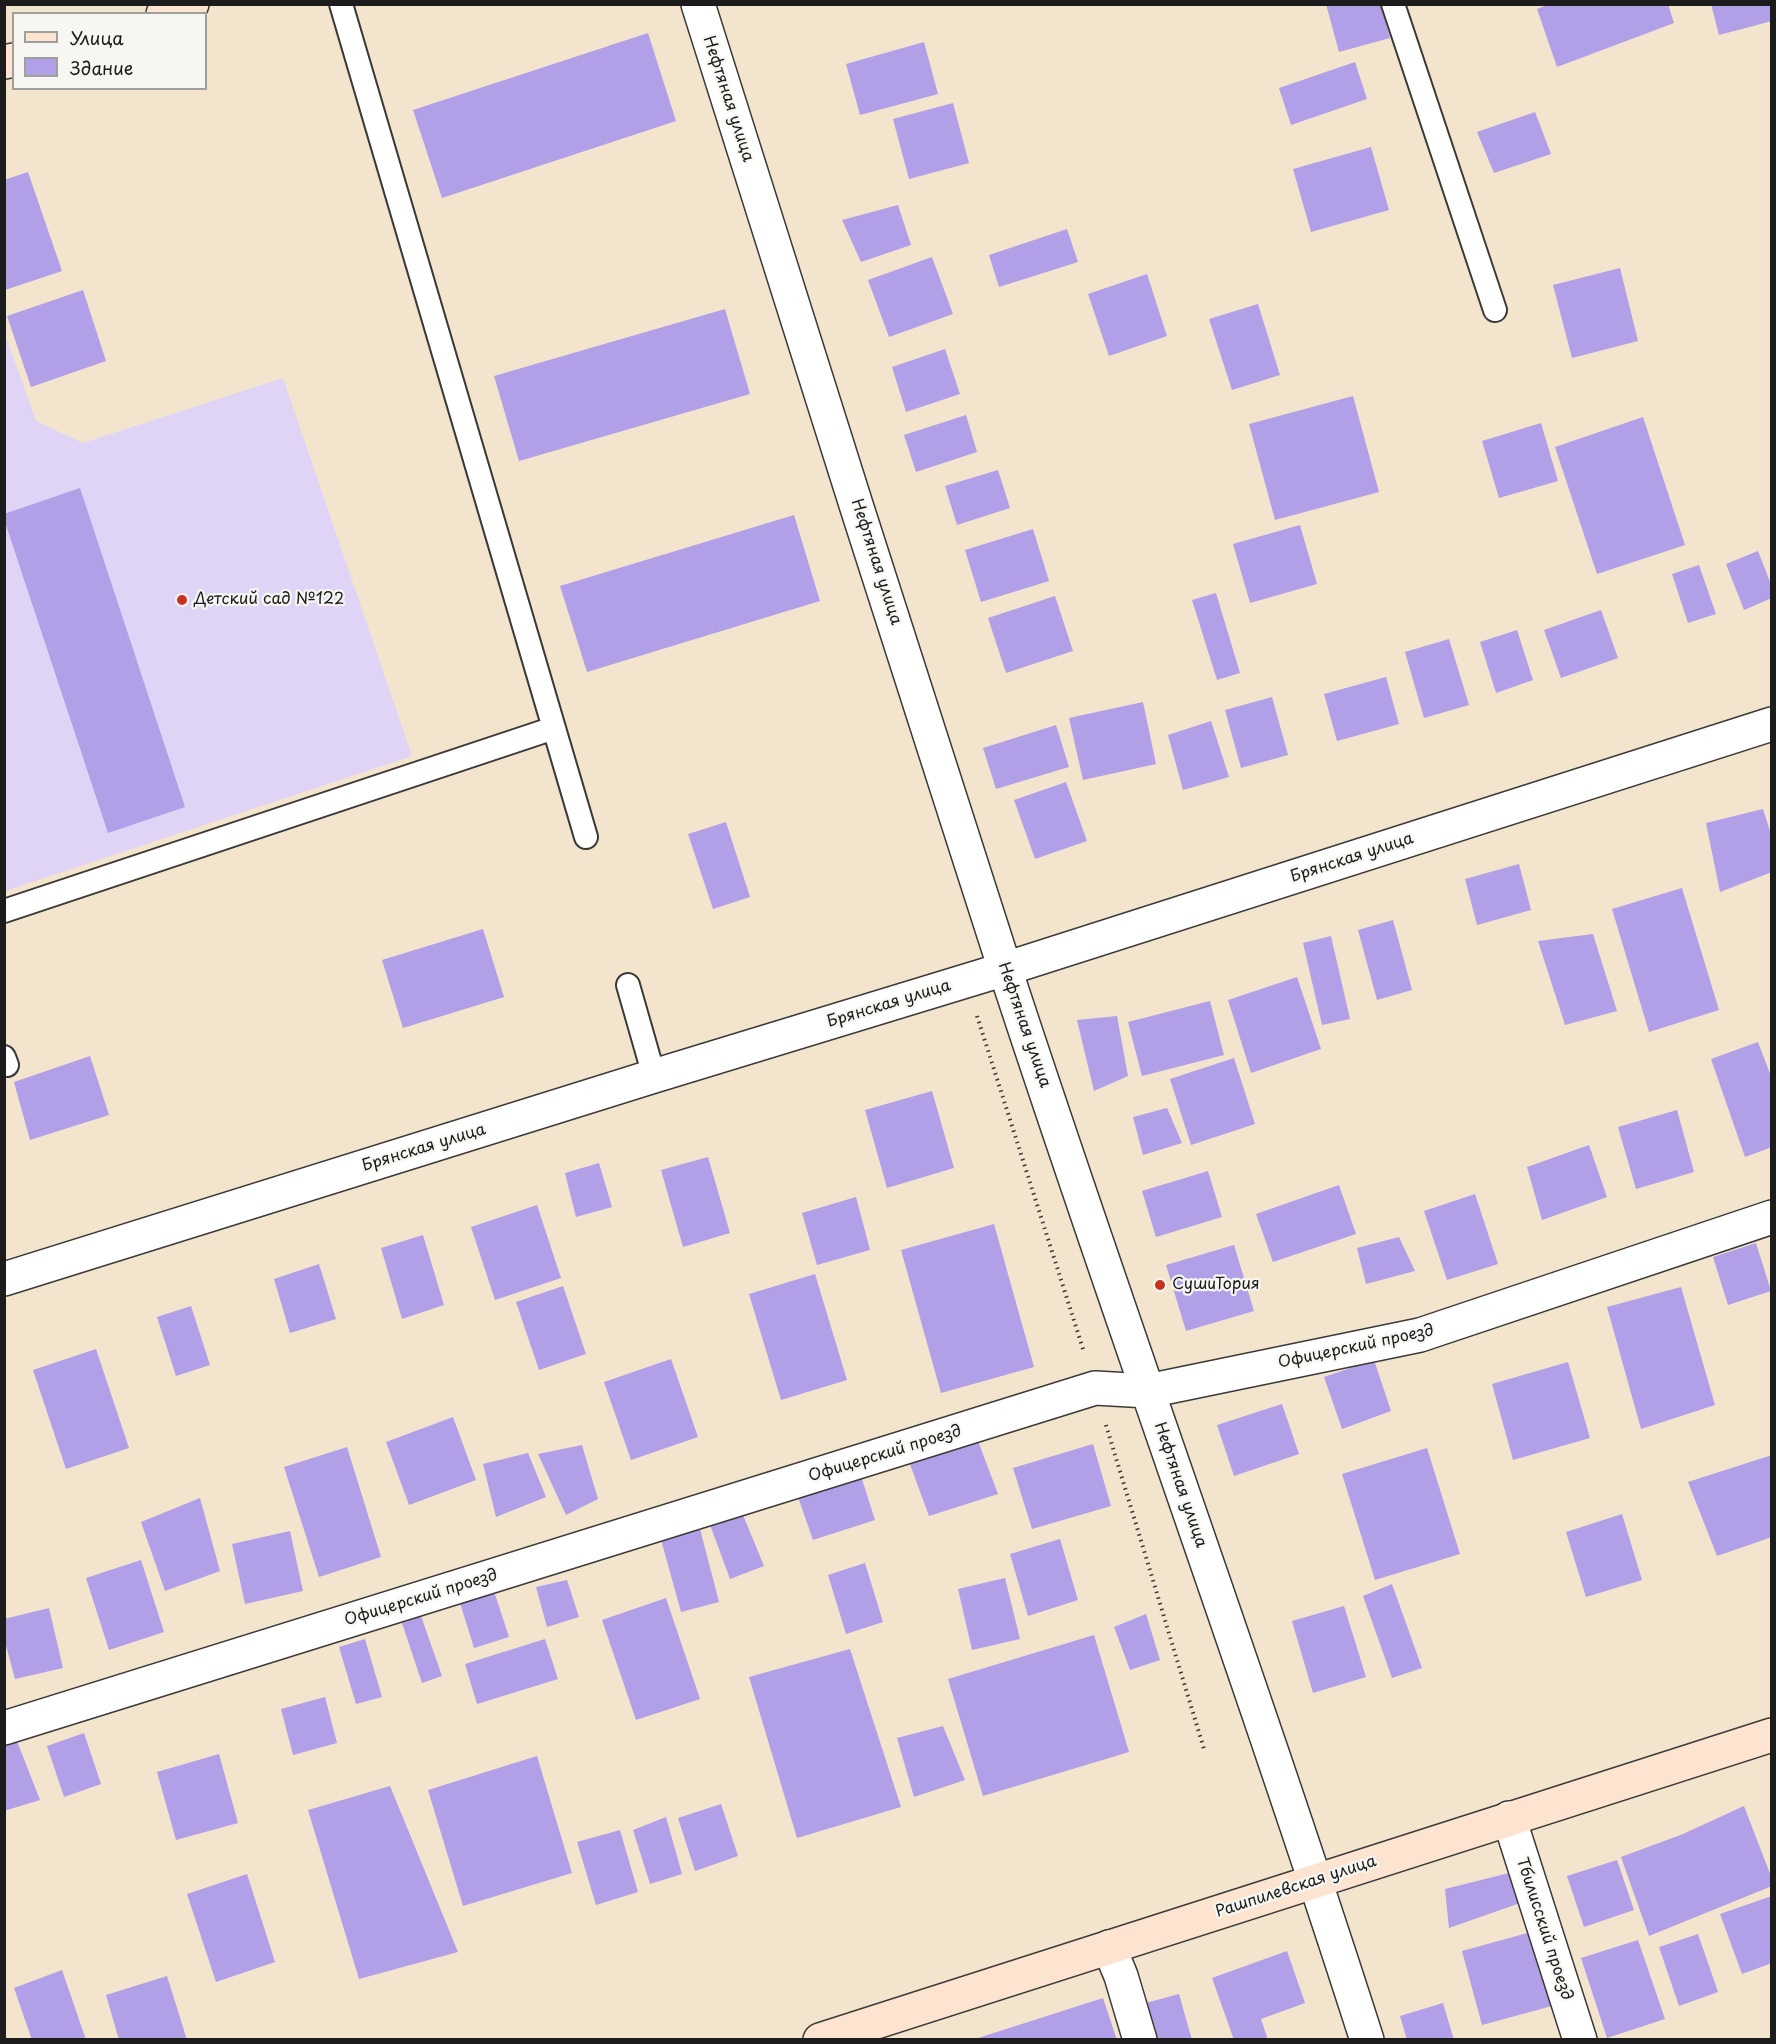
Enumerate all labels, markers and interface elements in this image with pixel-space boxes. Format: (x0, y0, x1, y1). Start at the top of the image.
legend (12, 12, 207, 90)
text: Улица (70, 24, 124, 51)
street label: Нефтяная улица (699, 34, 757, 164)
text: Здание (70, 54, 133, 81)
street label: Нефтяная улица (847, 497, 905, 627)
place label: Детский сад №122 (194, 590, 344, 610)
marker: Детский сад №122 (175, 593, 189, 607)
street label: Брянская улица (1288, 829, 1416, 887)
street label: Нефтяная улица (994, 960, 1054, 1090)
street label: Брянская улица (825, 976, 953, 1032)
street label: Брянская улица (360, 1120, 488, 1176)
place label: СушиТория (1172, 1275, 1260, 1295)
marker: СушиТория (1153, 1278, 1167, 1292)
street label: Офицерский проезд (1276, 1321, 1436, 1373)
street label: Нефтяная улица (1150, 1420, 1210, 1550)
street label: Офицерский проезд (806, 1422, 964, 1486)
street label: Офицерский проезд (342, 1566, 500, 1630)
street label: Рашпилевская улица (1213, 1852, 1379, 1922)
street label: Тбилисский проезд (1512, 1855, 1576, 2003)

